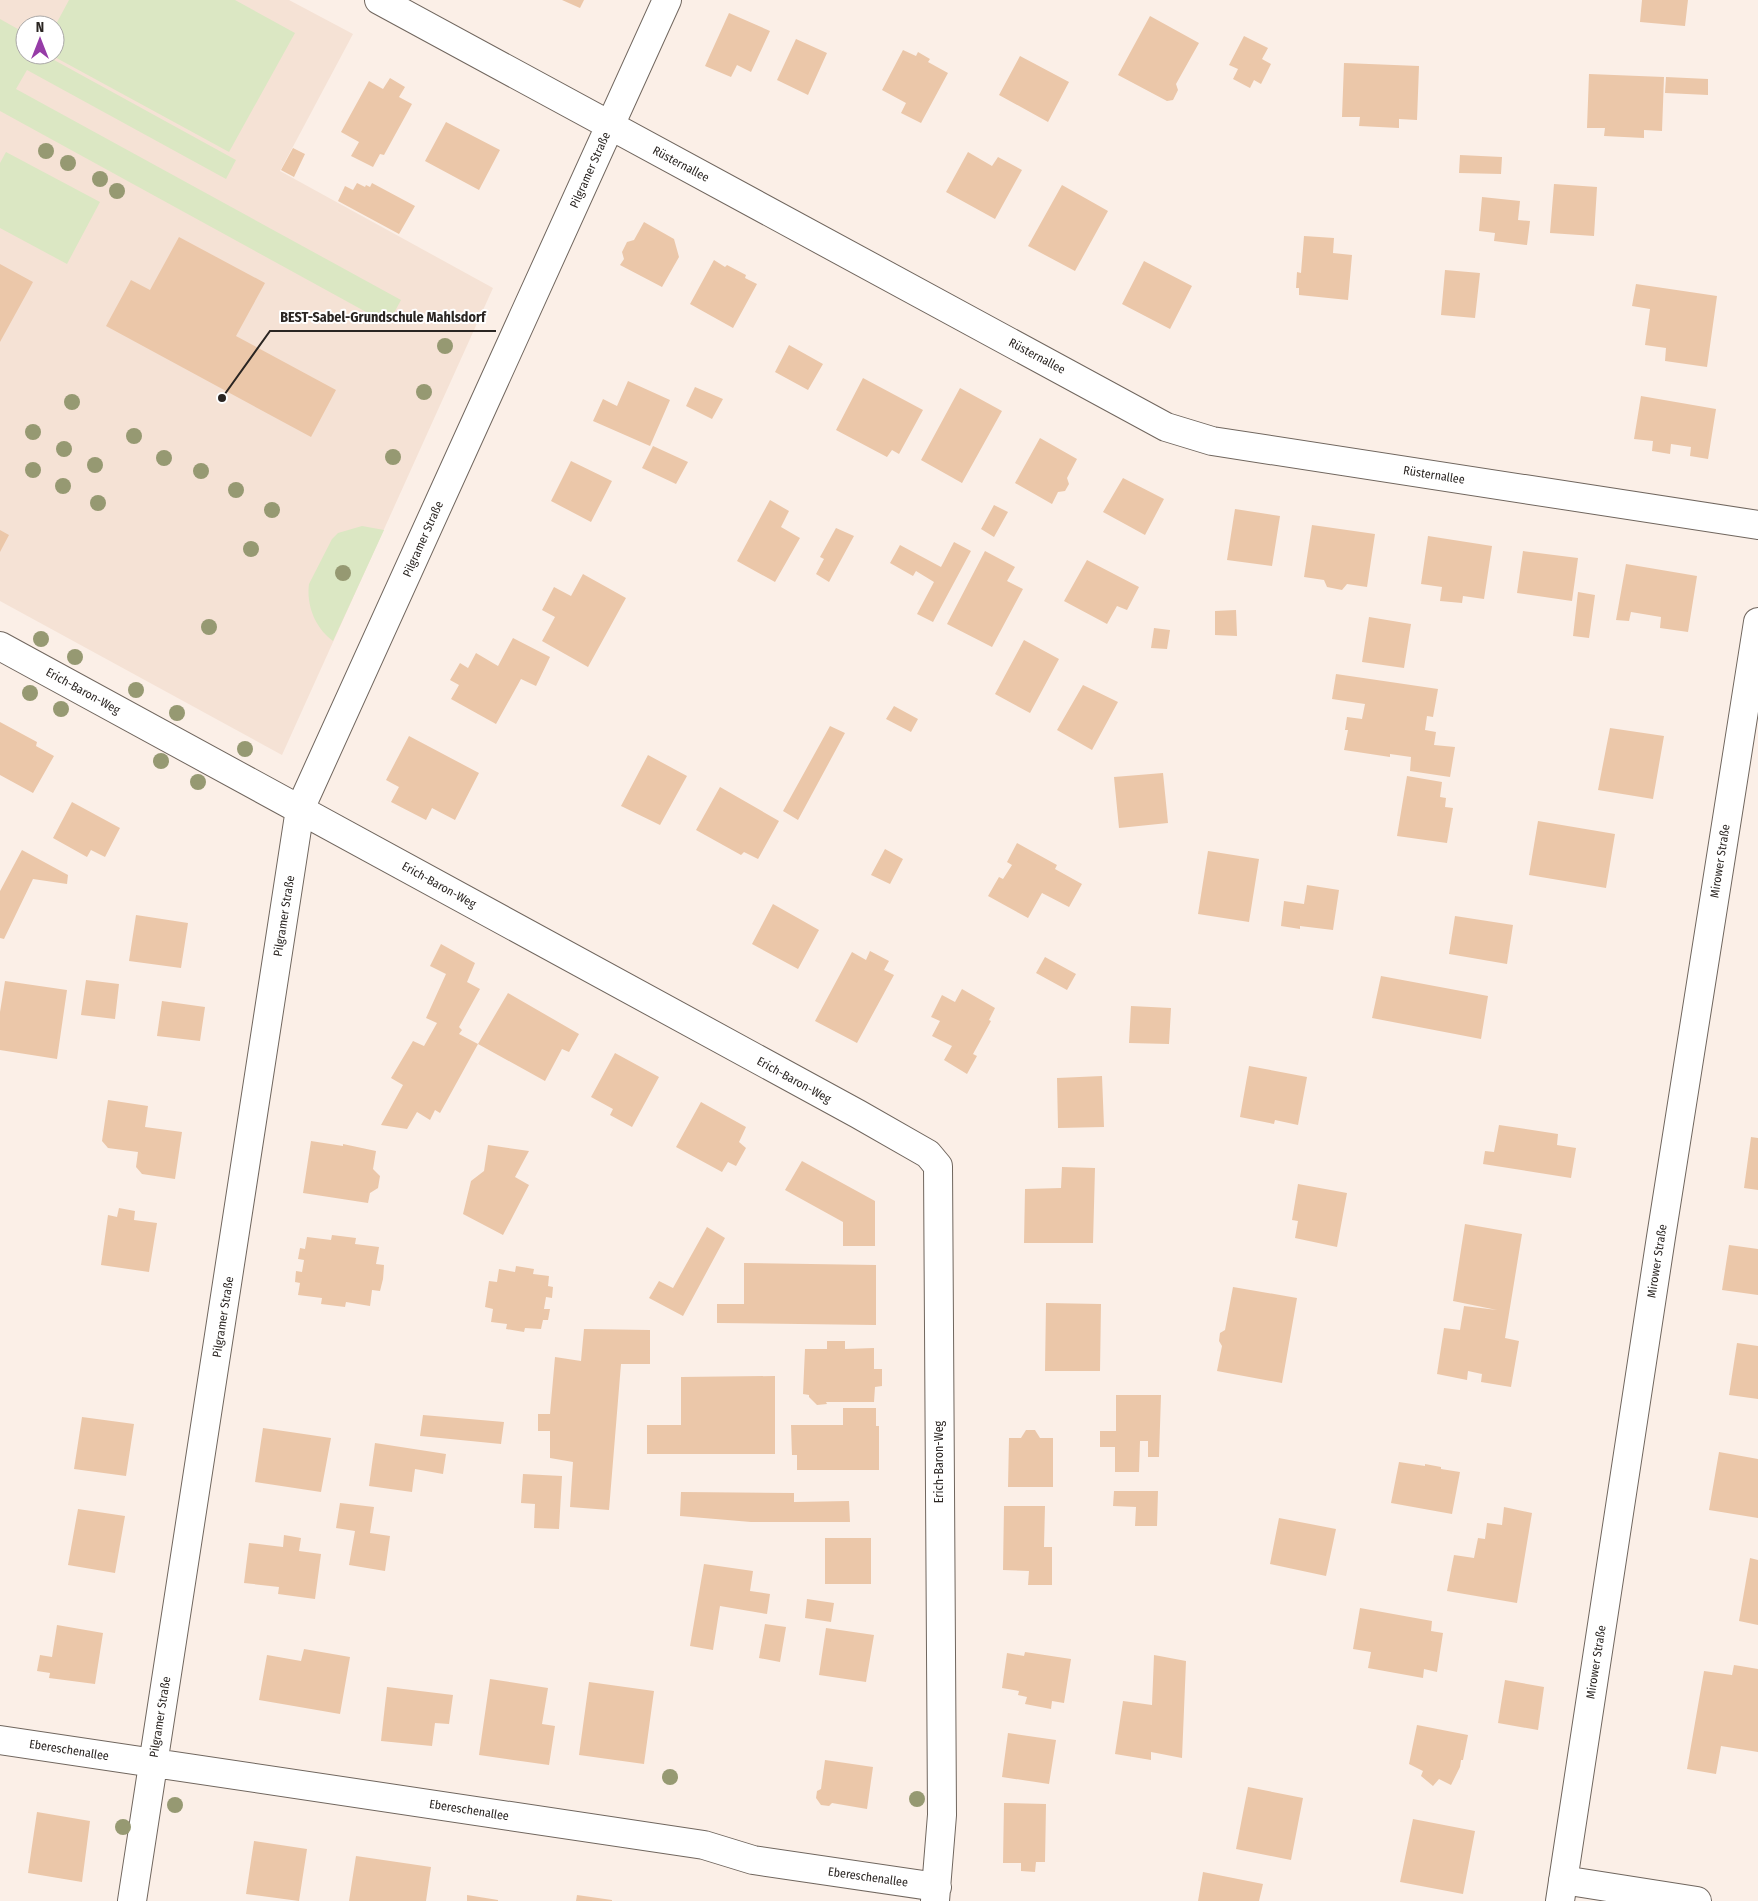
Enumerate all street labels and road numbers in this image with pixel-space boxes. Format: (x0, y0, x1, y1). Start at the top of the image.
street label: Pilgramer Straße (567, 130, 613, 210)
street label: Rüsternallee (650, 143, 712, 185)
street label: Rüsternallee (1006, 335, 1068, 377)
street label: Rüsternallee (1402, 463, 1466, 487)
street label: Pilgramer Straße (400, 499, 446, 579)
street label: Erich-Baron-Weg (44, 665, 123, 717)
street label: Mirower Straße (1707, 823, 1733, 899)
street label: Erich-Baron-Weg (400, 859, 479, 911)
street label: Pilgramer Straße (271, 874, 297, 958)
street label: Erich-Baron-Weg (755, 1054, 834, 1106)
street label: Mirower Straße (1644, 1223, 1670, 1299)
street label: Pilgramer Straße (210, 1275, 236, 1359)
street label: Erich-Baron-Weg (932, 1420, 946, 1503)
street label: Mirower Straße (1583, 1624, 1609, 1700)
street label: Pilgramer Straße (147, 1675, 173, 1759)
street label: Ebereschenallee (28, 1737, 110, 1763)
street label: Ebereschenallee (428, 1797, 510, 1823)
street label: Ebereschenallee (827, 1864, 909, 1890)

